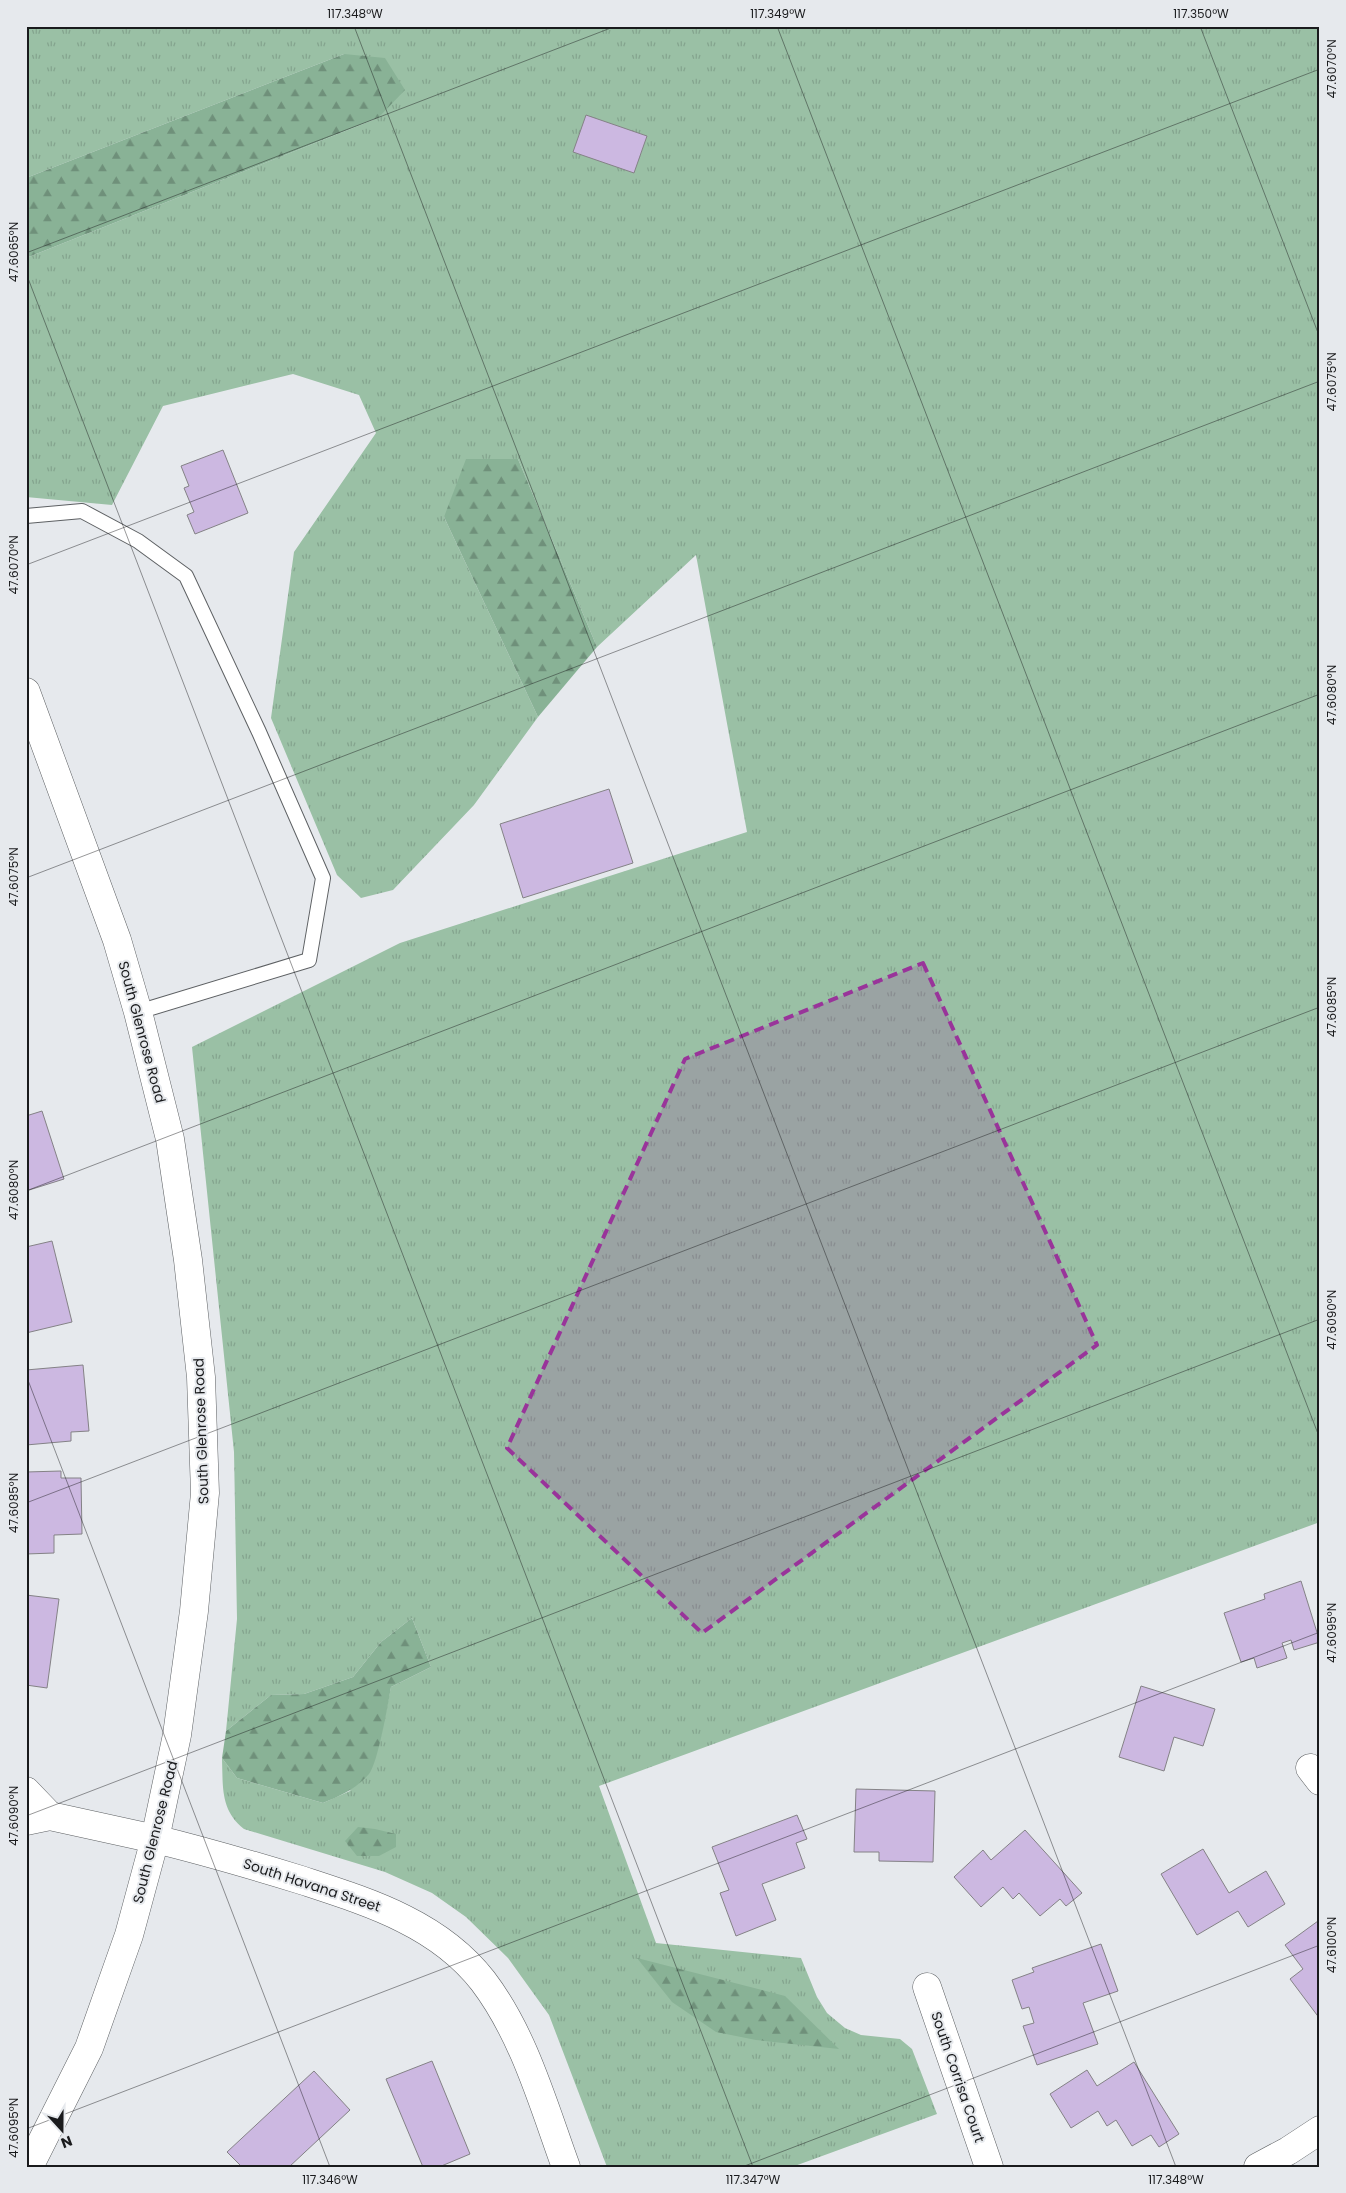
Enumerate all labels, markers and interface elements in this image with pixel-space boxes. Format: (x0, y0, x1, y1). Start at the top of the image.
text: 117.348°W (327, 5, 383, 22)
text: 117.349°W (750, 5, 806, 22)
text: 117.350°W (1173, 5, 1229, 22)
text: 47.6070°N (1323, 39, 1340, 99)
text: 47.6065°N (5, 222, 22, 282)
text: 47.6075°N (1323, 352, 1340, 412)
text: 47.6070°N (5, 535, 22, 595)
text: 47.6080°N (1323, 665, 1340, 725)
text: 47.6075°N (5, 847, 22, 907)
street label: South Glenrose Road (113, 959, 171, 1105)
text: 47.6085°N (1323, 977, 1340, 1037)
text: 47.6080°N (5, 1160, 22, 1220)
text: 47.6090°N (1323, 1290, 1340, 1350)
street label: South Glenrose Road (188, 1358, 214, 1504)
text: 47.6085°N (5, 1473, 22, 1533)
text: 47.6095°N (1323, 1603, 1340, 1663)
street label: South Glenrose Road (128, 1759, 182, 1905)
text: 47.6090°N (5, 1786, 22, 1846)
street label: South Havana Street (241, 1853, 383, 1917)
text: 47.6100°N (1323, 1917, 1340, 1973)
street label: South Corrisa Court (926, 2009, 990, 2145)
text: 47.6095°N (5, 2098, 22, 2158)
north arrow (38, 2106, 88, 2156)
text: N (58, 2131, 75, 2153)
text: 117.346°W (302, 2171, 358, 2188)
text: 117.347°W (726, 2171, 781, 2188)
text: 117.348°W (1148, 2171, 1204, 2188)

